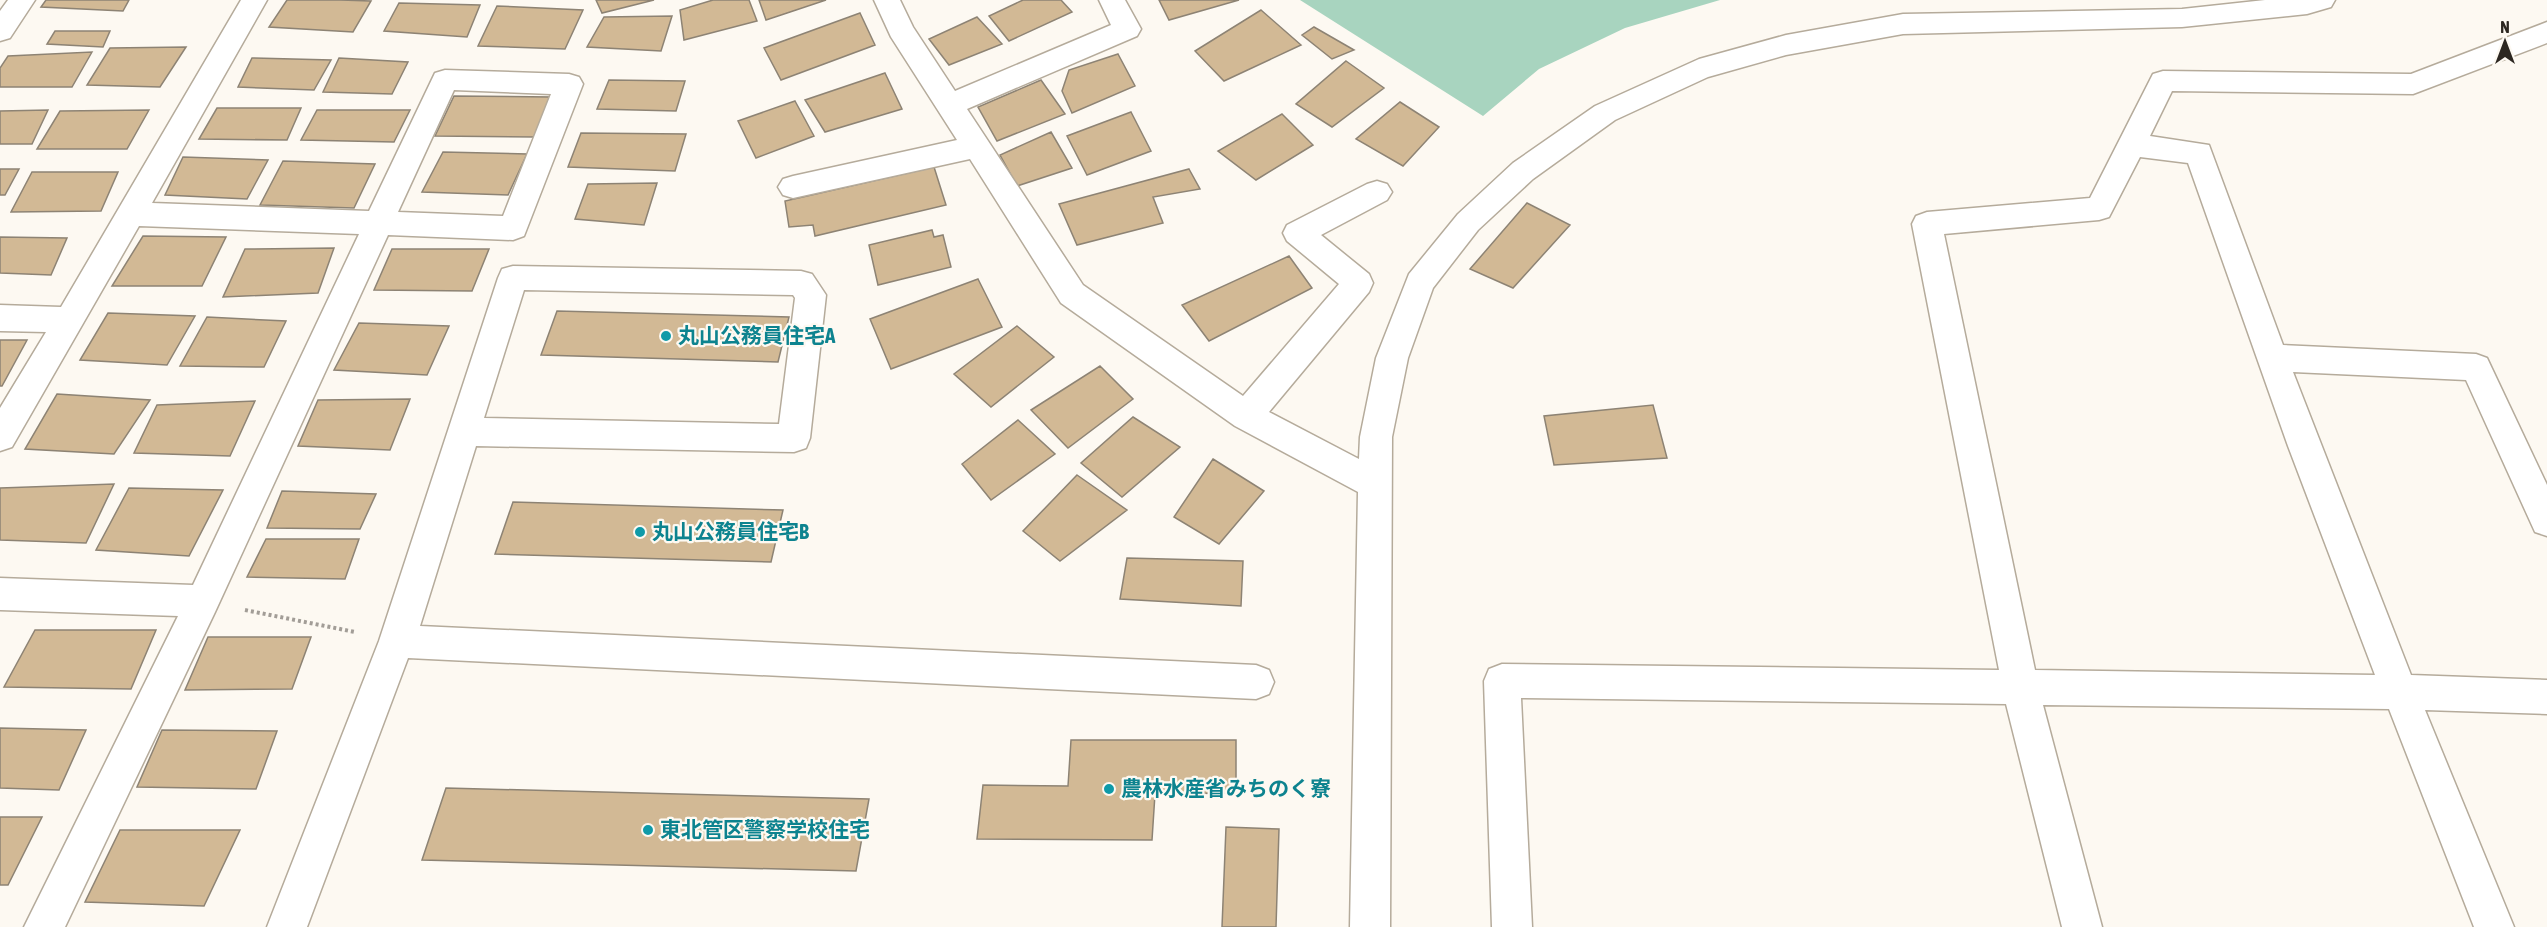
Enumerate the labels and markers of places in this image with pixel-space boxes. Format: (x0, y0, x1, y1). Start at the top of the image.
place label: 丸山公務員住宅A (678, 323, 836, 347)
marker: 丸山公務員住宅A (659, 329, 673, 343)
place label: 丸山公務員住宅B (652, 519, 809, 543)
marker: 丸山公務員住宅B (633, 525, 647, 539)
place label: 農林水産省みちのく寮 (1121, 776, 1331, 800)
marker: 農林水産省みちのく寮 (1102, 782, 1116, 796)
place label: 東北管区警察学校住宅 (660, 817, 870, 841)
marker: 東北管区警察学校住宅 (641, 823, 655, 837)

